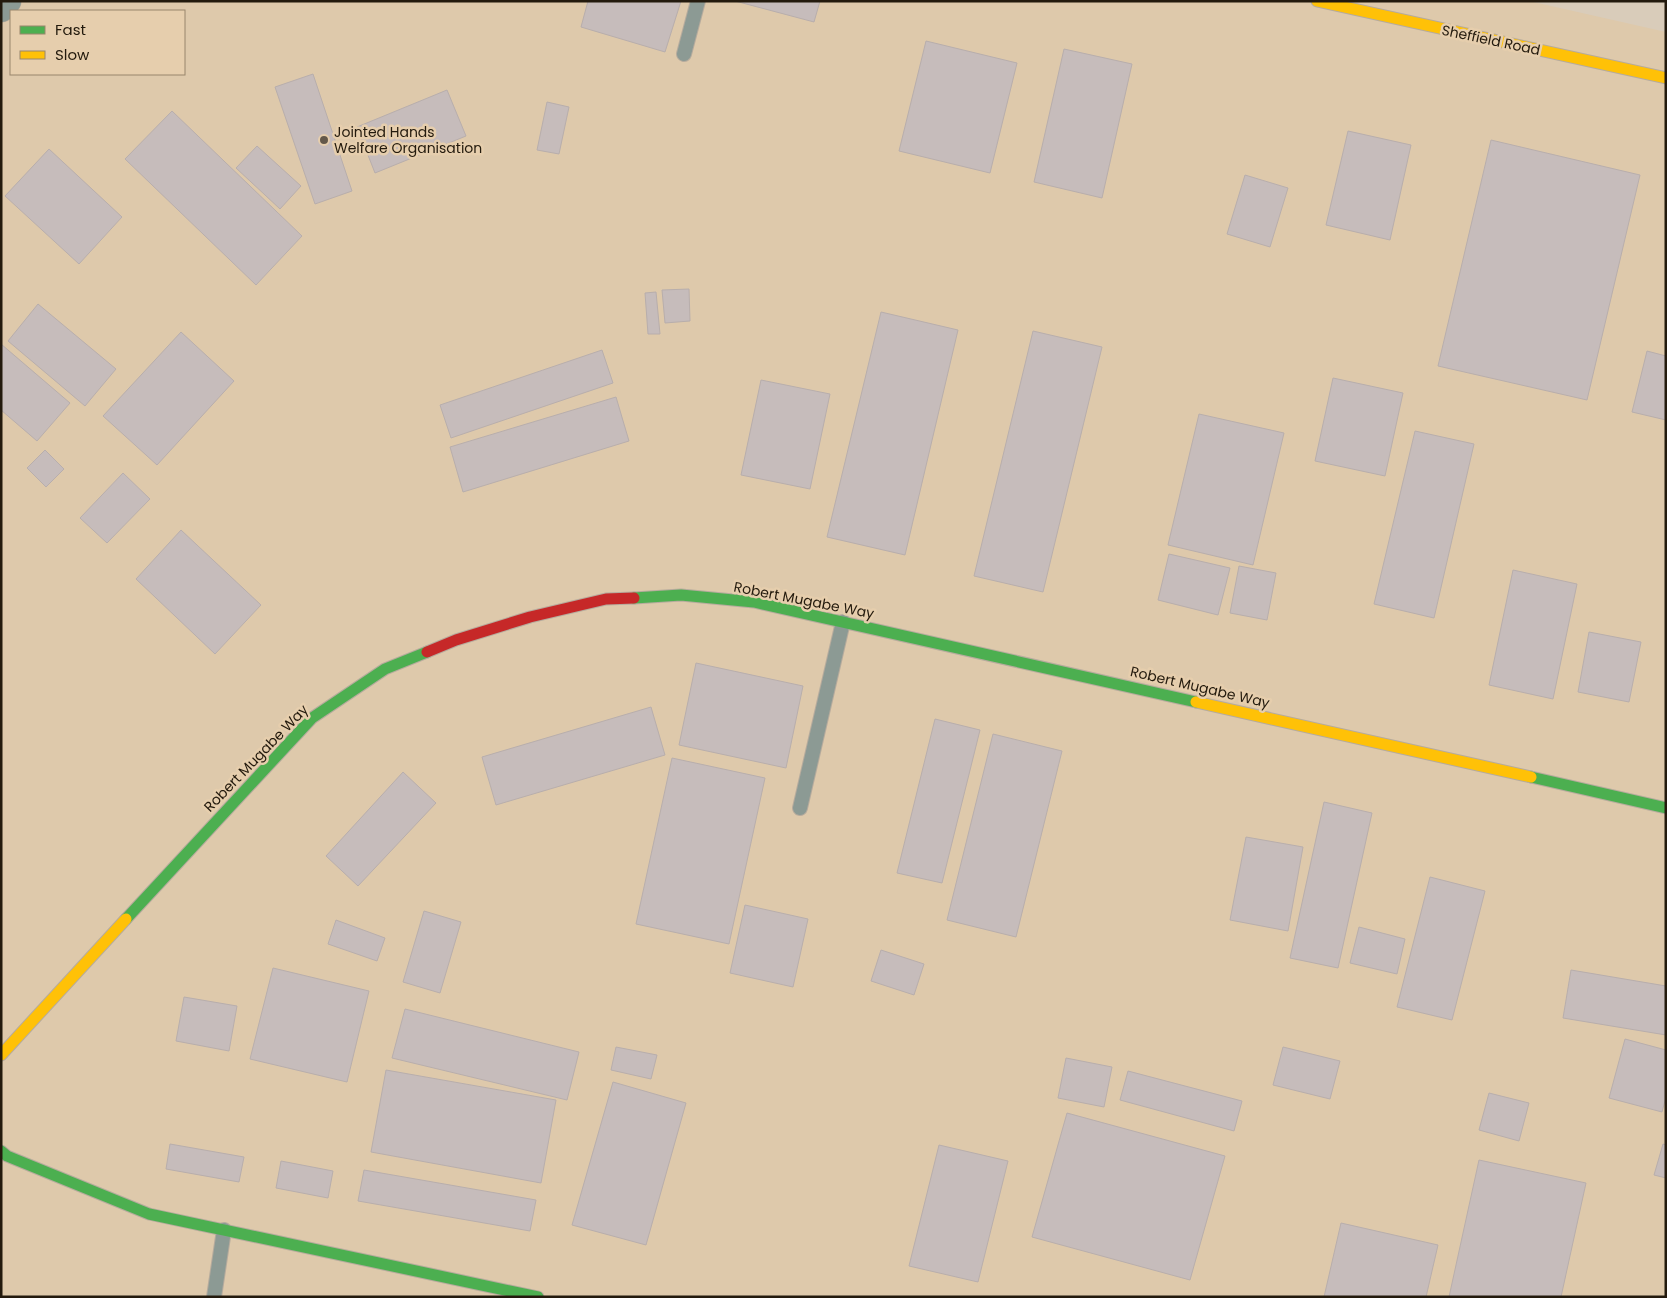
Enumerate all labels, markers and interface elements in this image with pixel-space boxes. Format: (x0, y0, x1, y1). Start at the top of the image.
legend (10, 10, 185, 75)
text: Fast (55, 19, 86, 40)
street label: Sheffield Road (1440, 20, 1542, 60)
text: Slow (55, 44, 90, 65)
place label: Jointed Hands Welfare Organisation (334, 122, 482, 158)
marker: Jointed Hands Welfare Organisation (318, 134, 330, 146)
street label: Robert Mugabe Way (732, 577, 876, 623)
street label: Robert Mugabe Way (1128, 661, 1272, 713)
street label: Robert Mugabe Way (199, 700, 313, 816)

